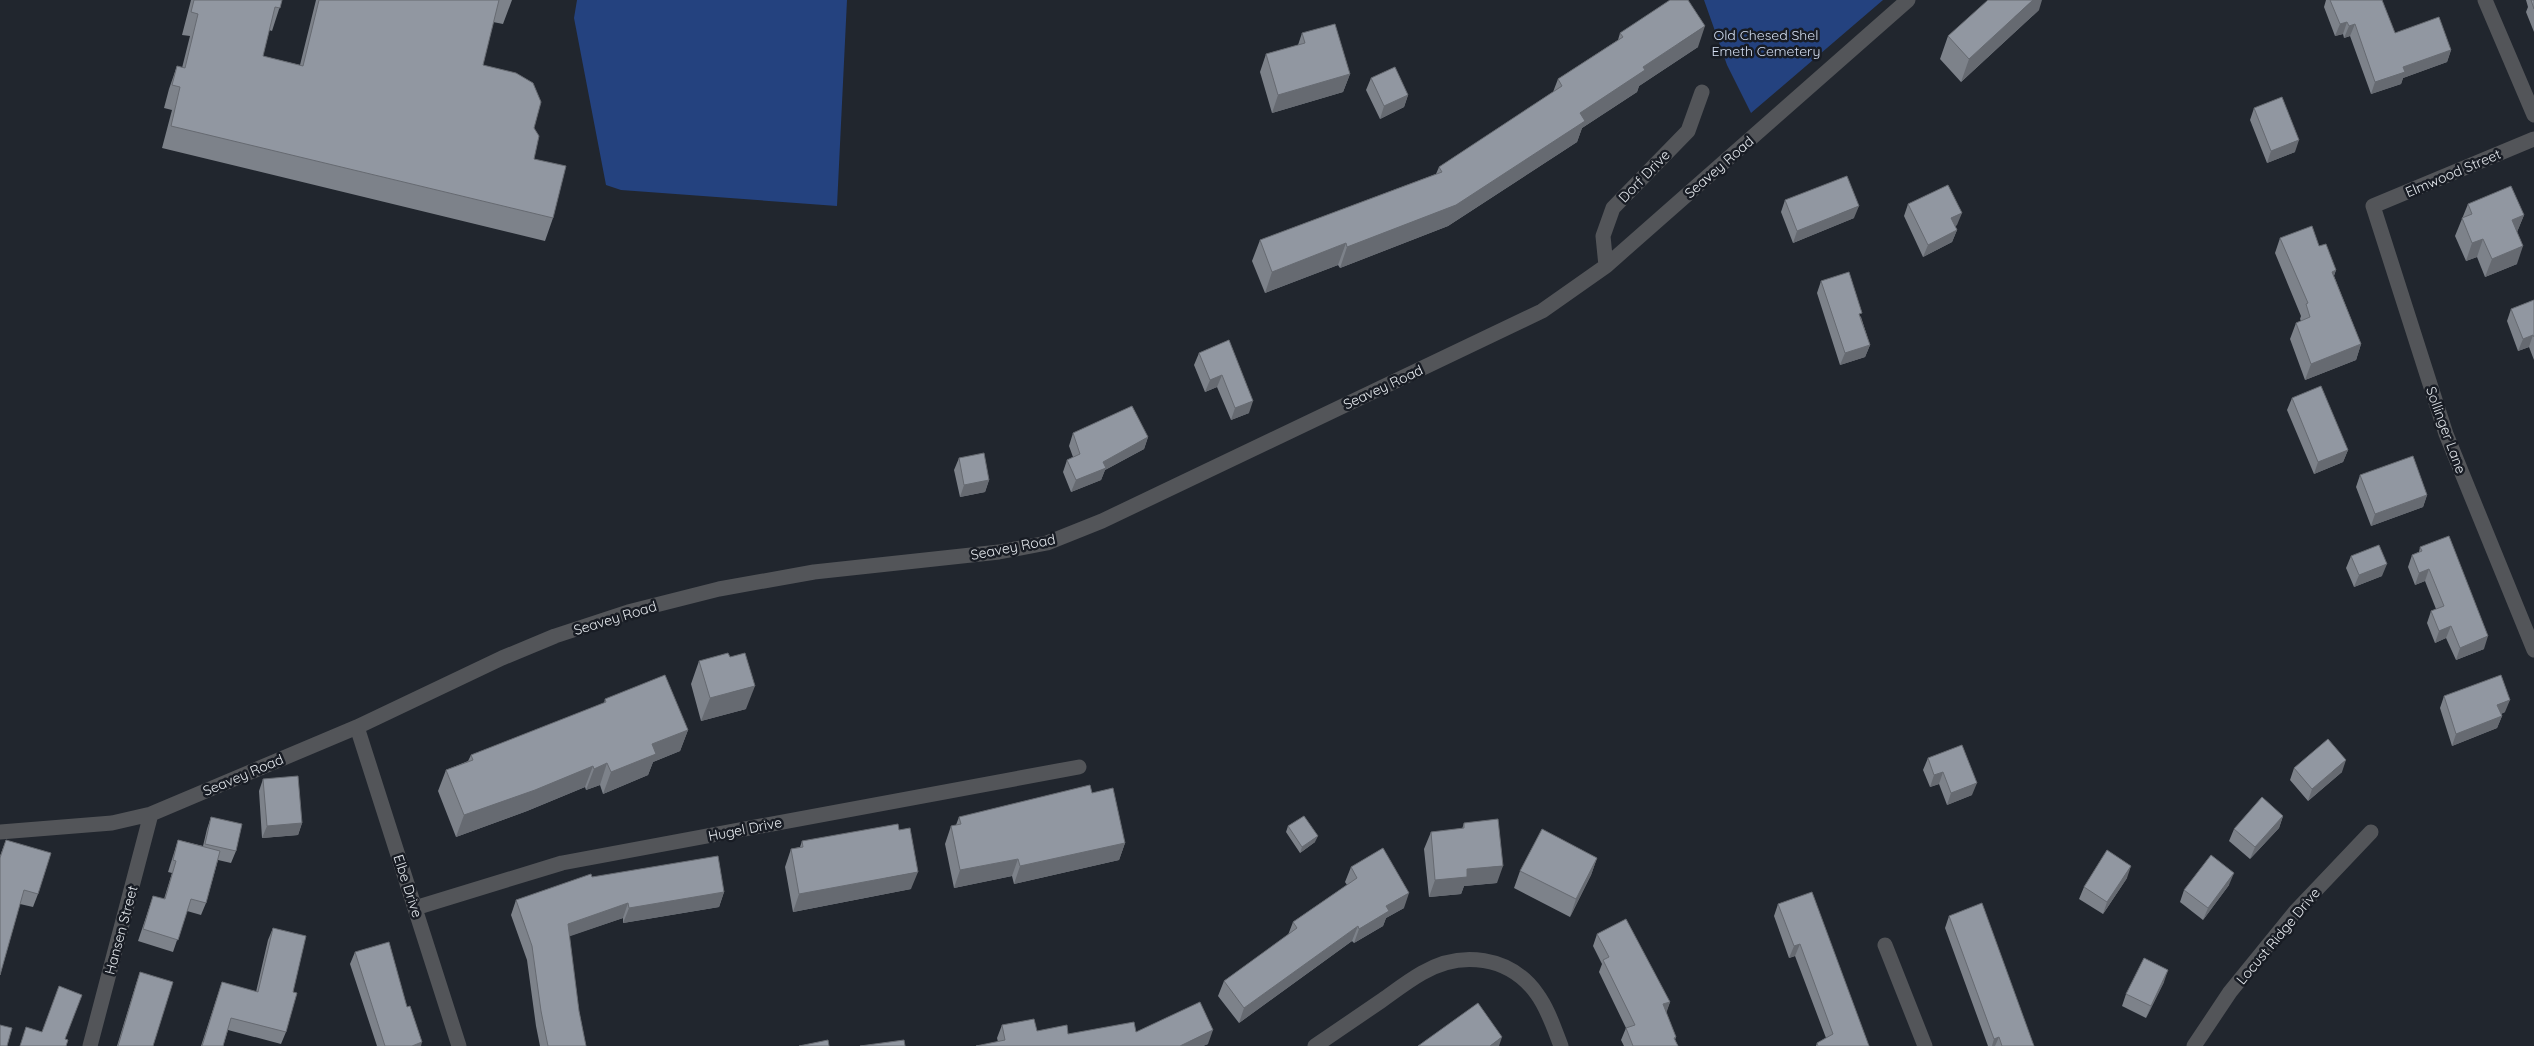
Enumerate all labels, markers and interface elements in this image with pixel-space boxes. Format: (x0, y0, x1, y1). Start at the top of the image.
park label: Old Chesed Shel Emeth Cemetery (1712, 26, 1820, 60)
street label: Seavey Road (1681, 132, 1757, 202)
street label: Elmwood Street (2403, 145, 2504, 201)
street label: Dorf Drive (1614, 146, 1674, 206)
street label: Seavey Road (1340, 361, 1426, 413)
street label: Sollinger Lane (2422, 384, 2470, 476)
street label: Seavey Road (969, 530, 1057, 564)
street label: Seavey Road (571, 597, 659, 639)
street label: Seavey Road (200, 750, 286, 800)
street label: Hugel Drive (706, 813, 784, 845)
street label: Elbe Drive (389, 852, 427, 920)
street label: Hansen Street (100, 883, 142, 976)
street label: Locust Ridge Drive (2232, 884, 2324, 988)

